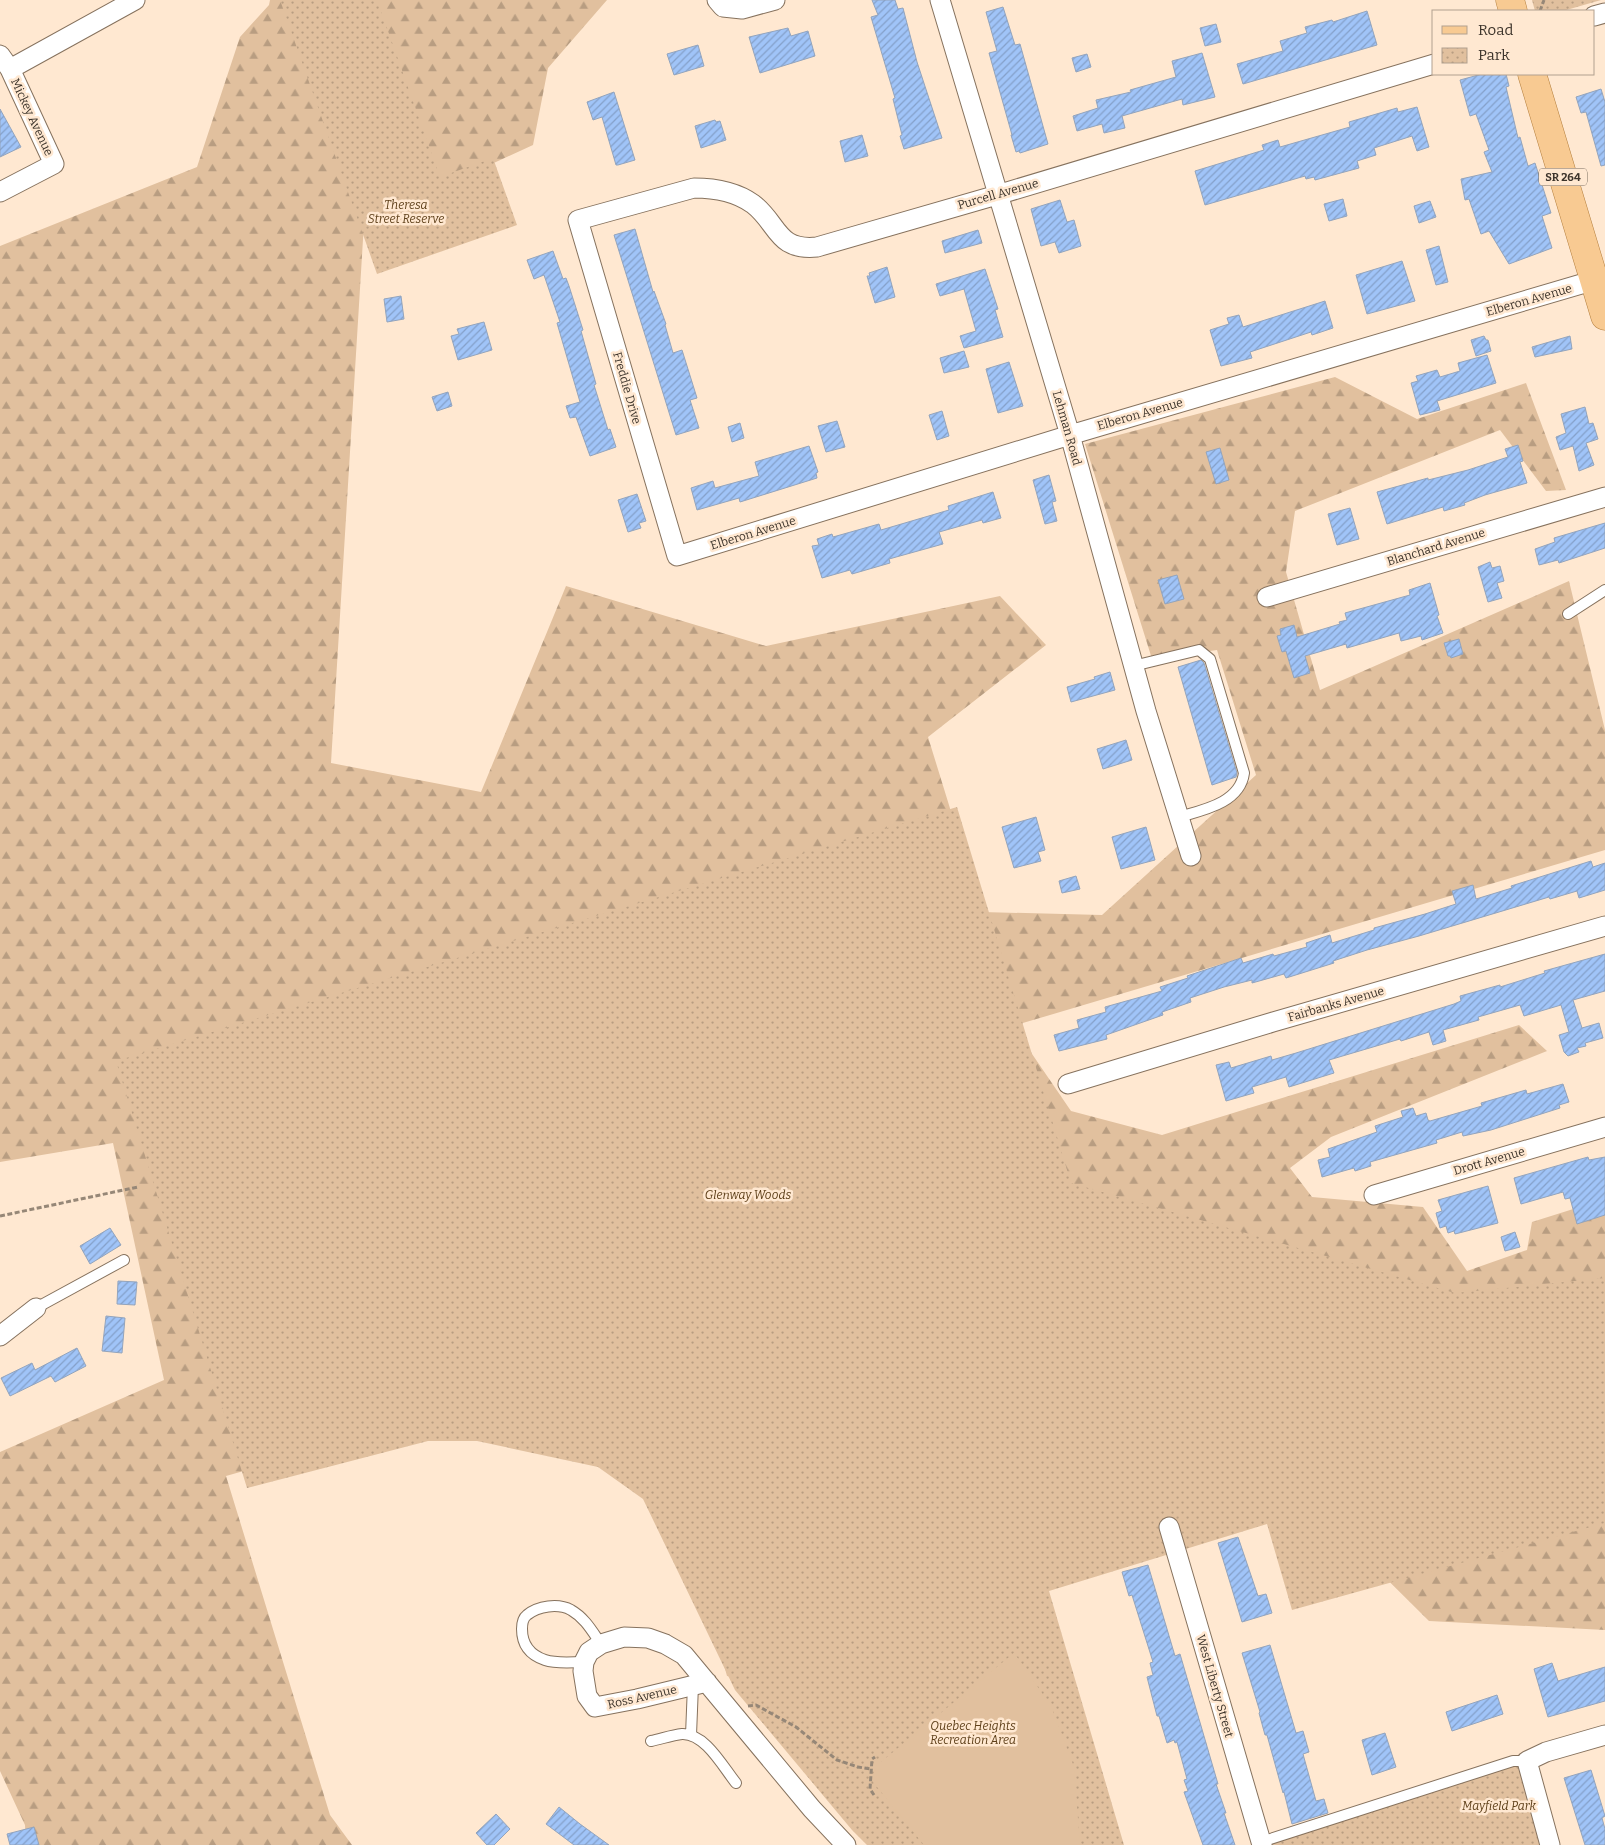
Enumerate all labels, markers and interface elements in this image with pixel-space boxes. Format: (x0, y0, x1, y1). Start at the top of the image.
legend (1432, 10, 1595, 75)
text: Road (1478, 21, 1513, 39)
text: Park (1478, 46, 1510, 64)
street label: Mickey Avenue (8, 76, 56, 158)
road number: SR 264 (1539, 168, 1587, 186)
street label: Purcell Avenue (956, 176, 1040, 212)
park label: Theresa Street Reserve (368, 198, 444, 226)
street label: Elberon Avenue (1485, 281, 1573, 319)
street label: Freddie Drive (610, 350, 644, 426)
street label: Lehman Road (1050, 389, 1084, 467)
street label: Elberon Avenue (1096, 395, 1184, 433)
street label: Elberon Avenue (709, 513, 797, 553)
street label: Blanchard Avenue (1385, 525, 1487, 569)
street label: Fairbanks Avenue (1286, 984, 1386, 1024)
street label: Drott Avenue (1452, 1144, 1526, 1178)
park label: Glenway Woods (705, 1188, 791, 1202)
street label: West Liberty Street (1194, 1633, 1237, 1740)
street label: Ross Avenue (606, 1682, 678, 1712)
park label: Quebec Heights Recreation Area (930, 1719, 1016, 1747)
park label: Mayfield Park (1462, 1799, 1536, 1813)

